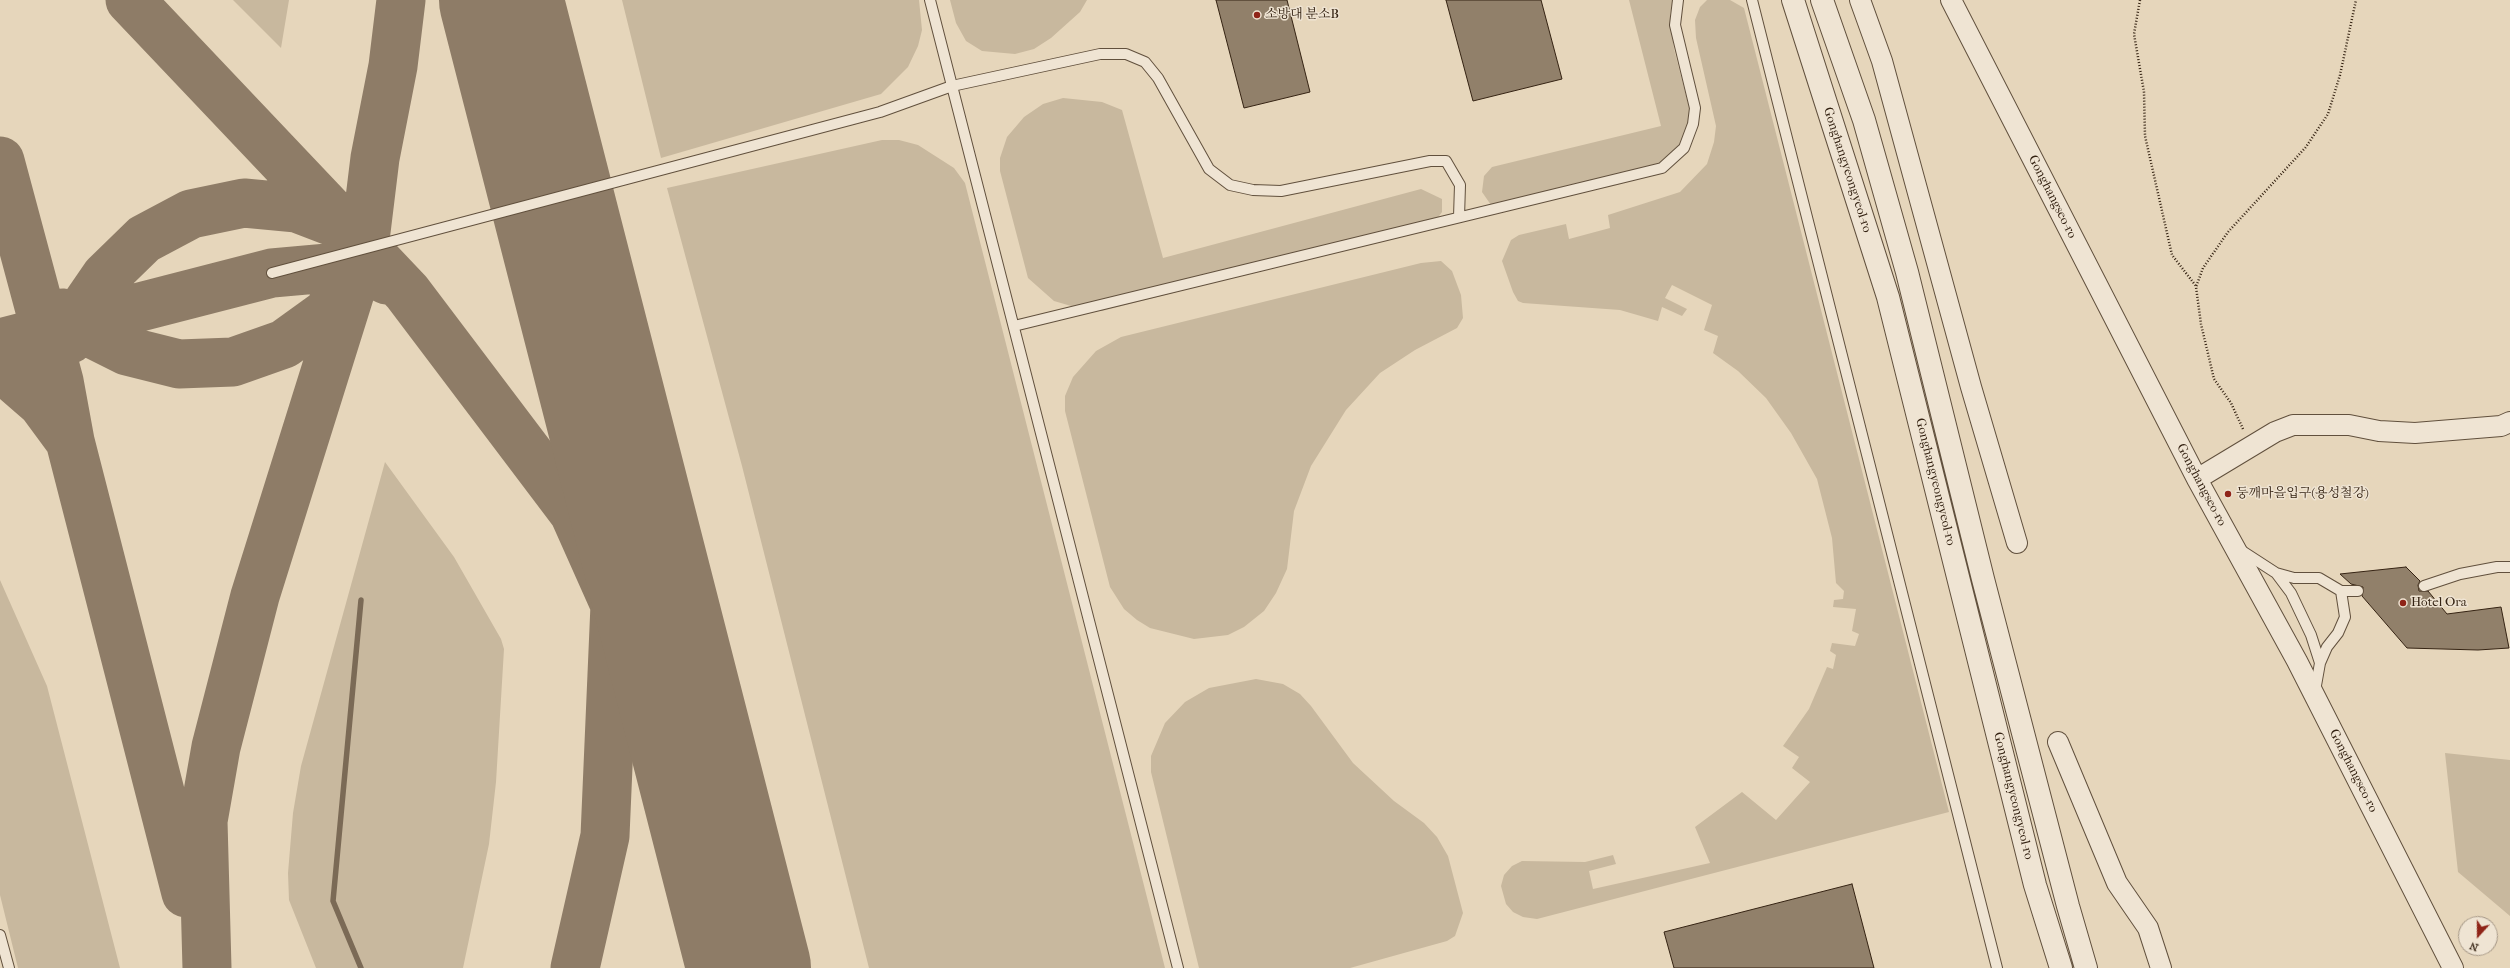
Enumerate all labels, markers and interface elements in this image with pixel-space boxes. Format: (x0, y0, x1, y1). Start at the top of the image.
place label: 소방대 분소B (1265, 7, 1339, 23)
marker: 소방대 분소B (1252, 10, 1262, 20)
street label: Gonghangyeongyeol-ro (1819, 105, 1875, 235)
street label: Gonghangseo-ro (2024, 153, 2080, 241)
street label: Gonghangyeongyeol-ro (1912, 417, 1958, 547)
street label: Gonghangseo-ro (2173, 441, 2229, 529)
place label: 둥깨마을입구(용성철강) (2236, 486, 2369, 502)
marker: 둥깨마을입구(용성철강) (2223, 489, 2233, 499)
place label: Hotel Ora (2411, 595, 2467, 611)
marker: Hotel Ora (2398, 598, 2408, 608)
street label: Gonghangseo-ro (2325, 727, 2381, 815)
street label: Gonghangyeongyeol-ro (1990, 731, 2036, 861)
north arrow (2458, 916, 2498, 956)
text: N (2468, 939, 2480, 954)

